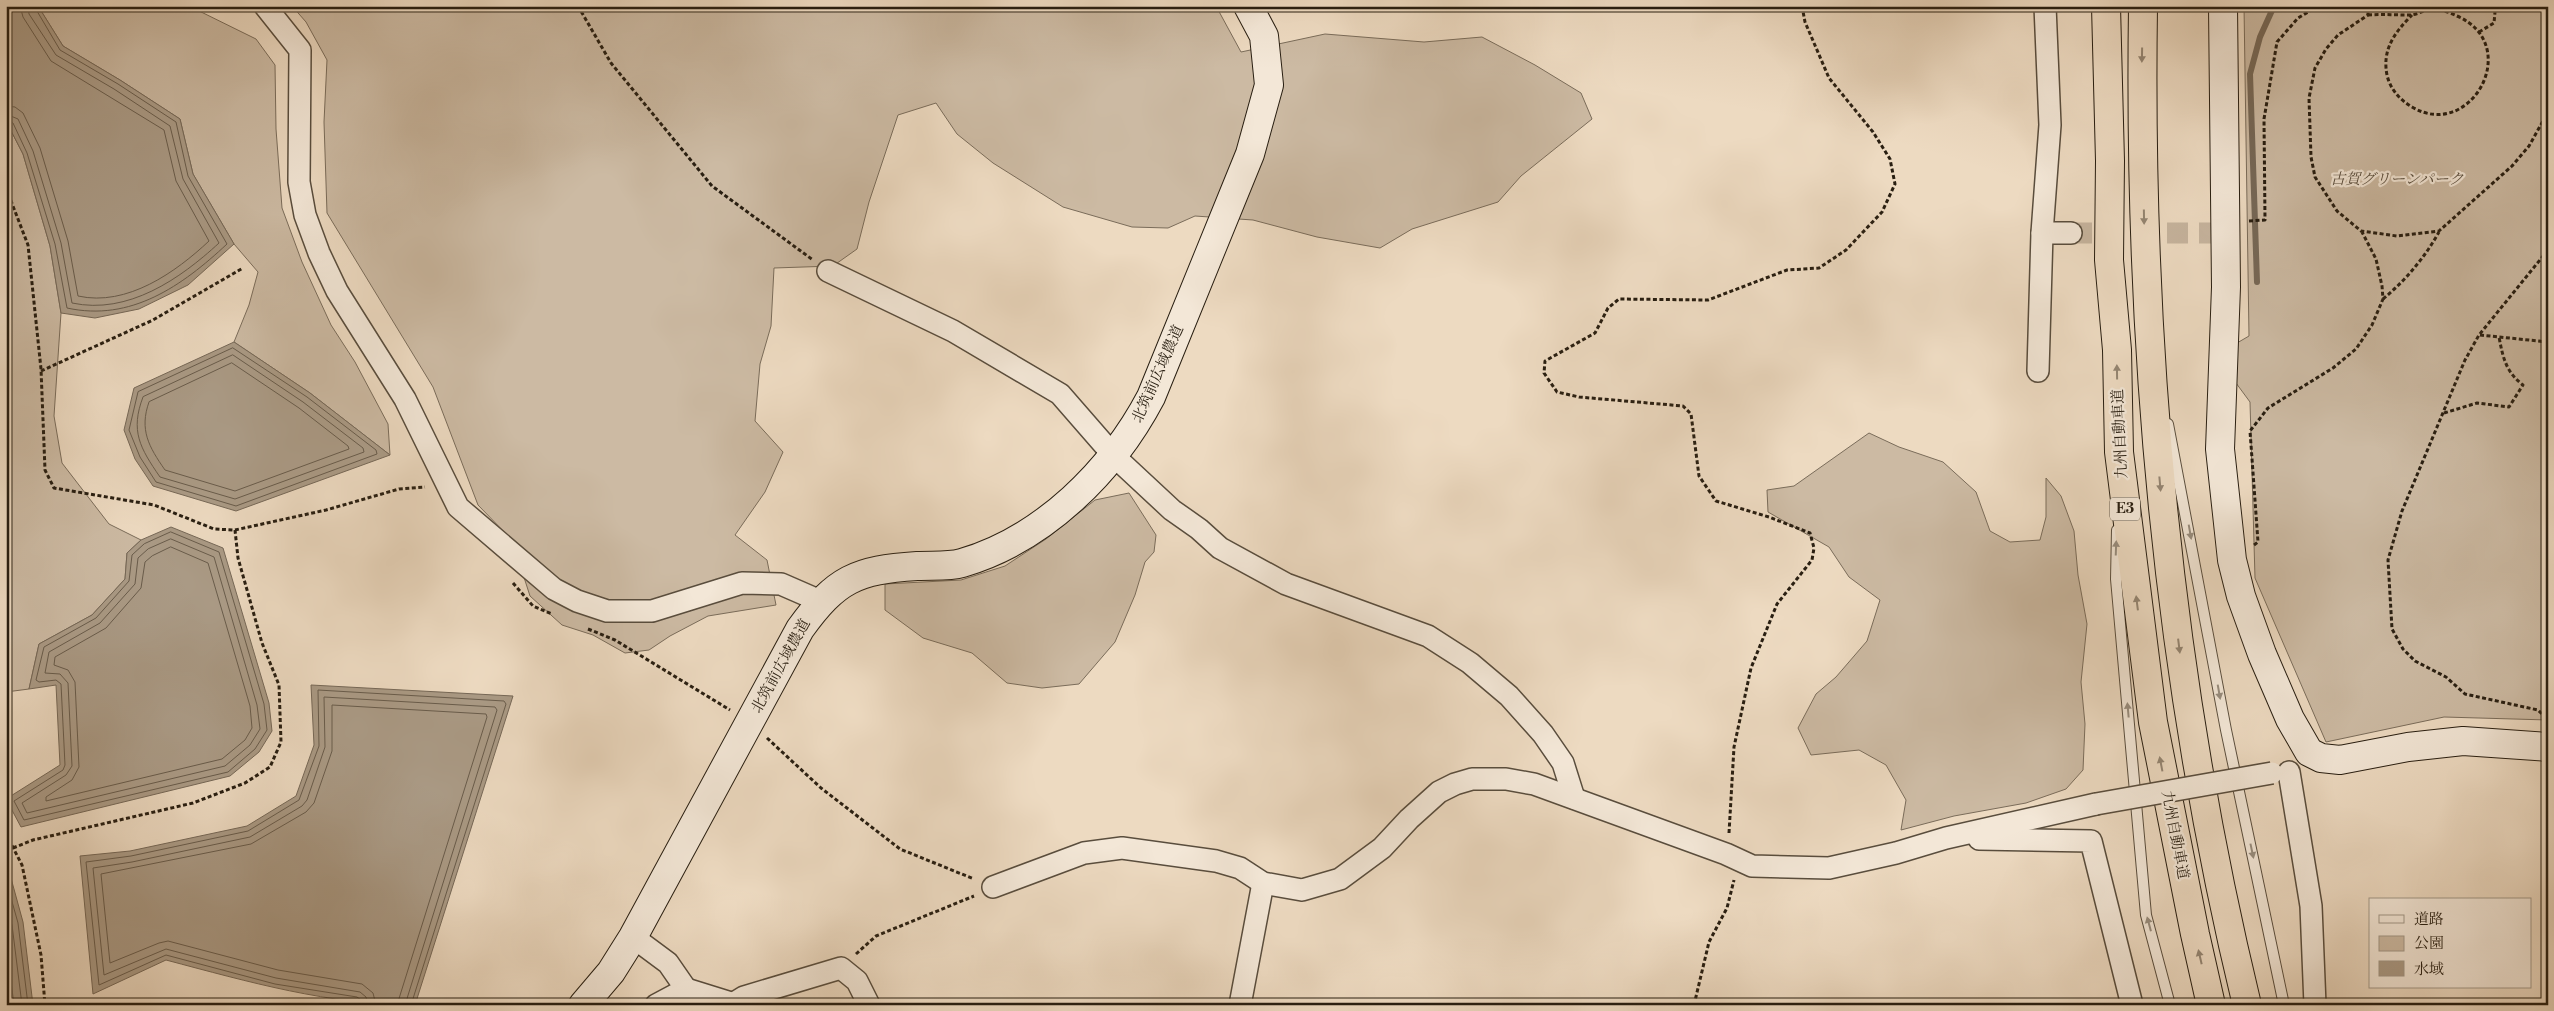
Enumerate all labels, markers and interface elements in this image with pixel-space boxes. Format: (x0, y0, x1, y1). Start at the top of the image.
one-way arrow (2138, 47, 2146, 63)
park label: 古賀グリーンパーク (2330, 170, 2464, 189)
one-way arrow (2141, 210, 2149, 226)
street label: 北筑前広域農道 (1128, 322, 1188, 426)
one-way arrow (2113, 363, 2121, 379)
street label: 九州自動車道 (2108, 389, 2132, 479)
one-way arrow (2156, 477, 2164, 493)
road number: E3 (2110, 498, 2140, 520)
one-way arrow (2186, 524, 2194, 540)
one-way arrow (2113, 540, 2121, 556)
one-way arrow (2132, 595, 2140, 611)
street label: 北筑前広域農道 (747, 615, 815, 717)
one-way arrow (2175, 638, 2183, 654)
one-way arrow (2216, 684, 2224, 700)
one-way arrow (2123, 702, 2131, 718)
one-way arrow (2156, 755, 2164, 771)
street label: 九州自動車道 (2157, 789, 2193, 881)
one-way arrow (2248, 843, 2256, 859)
legend (2369, 898, 2532, 988)
text: 道路 (2414, 910, 2444, 929)
one-way arrow (2144, 916, 2152, 931)
text: 公園 (2414, 934, 2444, 953)
one-way arrow (2196, 950, 2204, 965)
text: 水域 (2414, 960, 2444, 979)

